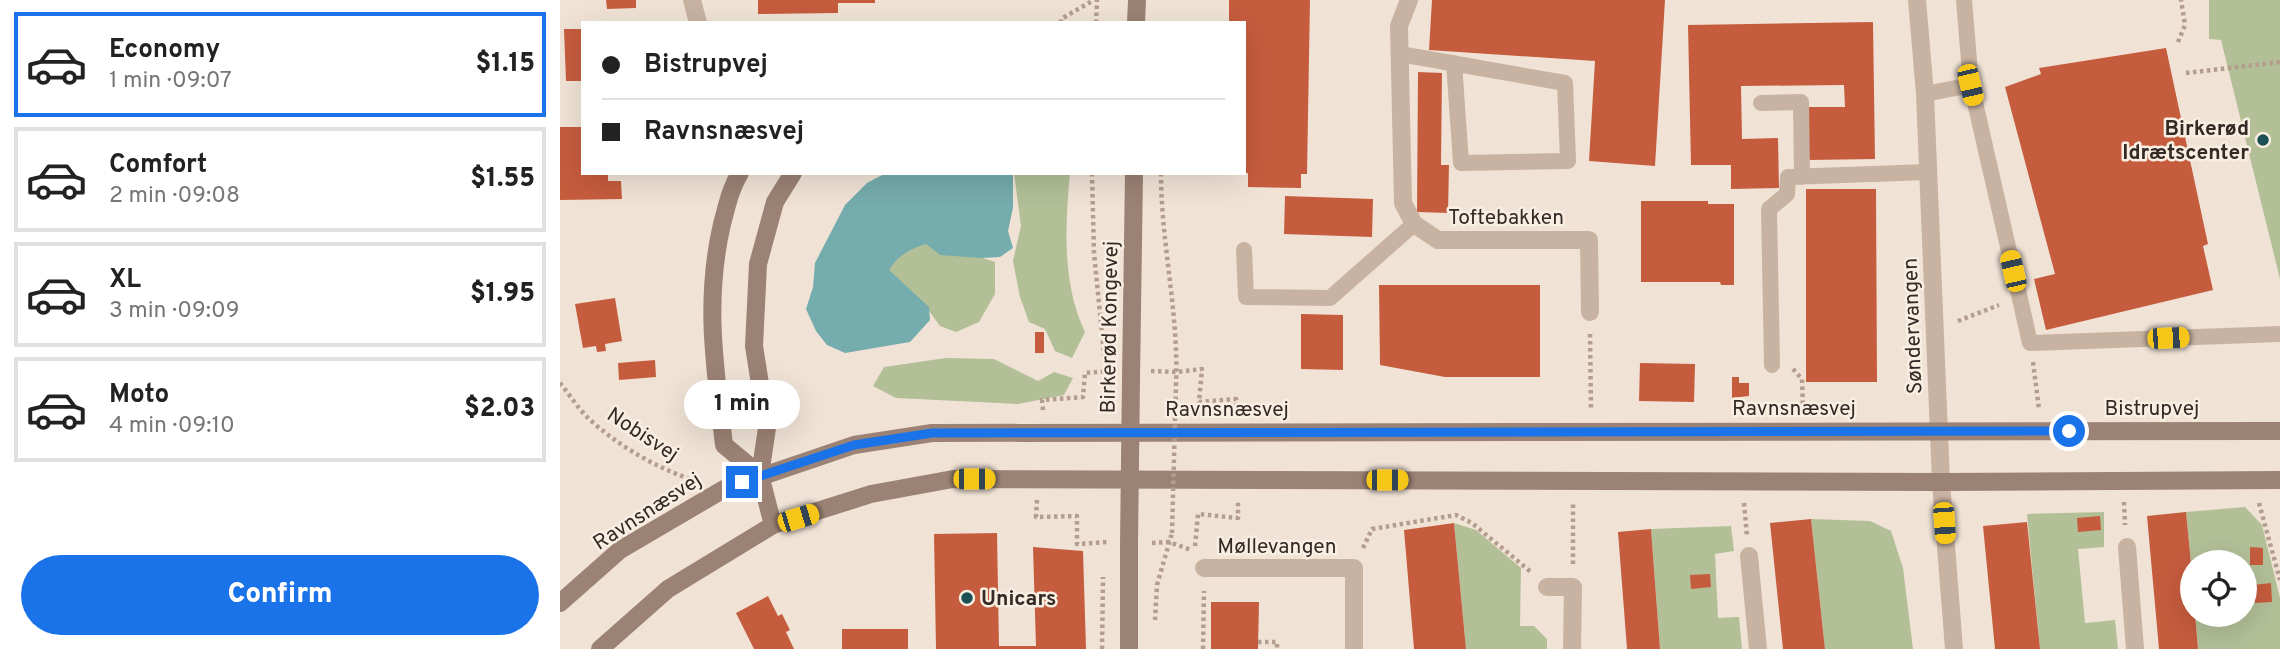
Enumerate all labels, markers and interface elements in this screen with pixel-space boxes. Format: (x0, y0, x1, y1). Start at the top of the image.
icon: car (25, 33, 88, 96)
text: Economy (109, 34, 220, 67)
text: $1.15 (475, 48, 535, 81)
text: Bistrupvej (644, 49, 768, 82)
car (1956, 62, 1985, 108)
text: 1 min · 09:07 (109, 67, 232, 96)
text: Ravnsnæsvej (644, 116, 804, 149)
place label: Birkerød Idrætscenter (2122, 116, 2249, 167)
marker: Birkerød Idrætscenter (2255, 132, 2271, 148)
icon: car (25, 148, 88, 211)
text: Comfort (109, 149, 207, 182)
text: $1.55 (470, 163, 535, 196)
text: 2 min · 09:08 (109, 182, 240, 211)
street label: Toftebakken (1448, 205, 1564, 232)
street label: Birkerød Kongevej (1095, 240, 1126, 414)
car (1999, 248, 2028, 294)
street label: Søndervangen (1898, 257, 1929, 395)
icon: car (25, 263, 88, 326)
text: XL (109, 264, 141, 297)
text: $1.95 (470, 278, 535, 311)
text: 3 min · 09:09 (109, 297, 240, 326)
car (2147, 327, 2190, 349)
icon: car (25, 378, 88, 441)
text: Moto (109, 379, 169, 412)
callout: 1 min (684, 380, 800, 430)
text: 1 min (714, 390, 770, 419)
text: $2.03 (464, 393, 535, 426)
street label: Ravnsnæsvej (1732, 396, 1856, 423)
street label: Bistrupvej (2105, 396, 2199, 423)
street label: Ravnsnæsvej (1165, 397, 1289, 424)
street label: Nobisvej (601, 402, 683, 469)
text: 4 min · 09:10 (109, 412, 235, 441)
route start (2053, 415, 2085, 447)
route end (726, 466, 758, 498)
street label: Ravnsnæsvej (589, 467, 707, 557)
car (954, 469, 996, 490)
car (1367, 470, 1409, 491)
car (1933, 501, 1956, 545)
car (775, 502, 822, 534)
street label: Møllevangen (1217, 534, 1337, 561)
map controls (2180, 550, 2257, 627)
button: locate (2180, 550, 2257, 627)
button: Confirm (21, 555, 539, 635)
place label: Unicars (981, 586, 1056, 613)
marker: Unicars (959, 590, 975, 606)

